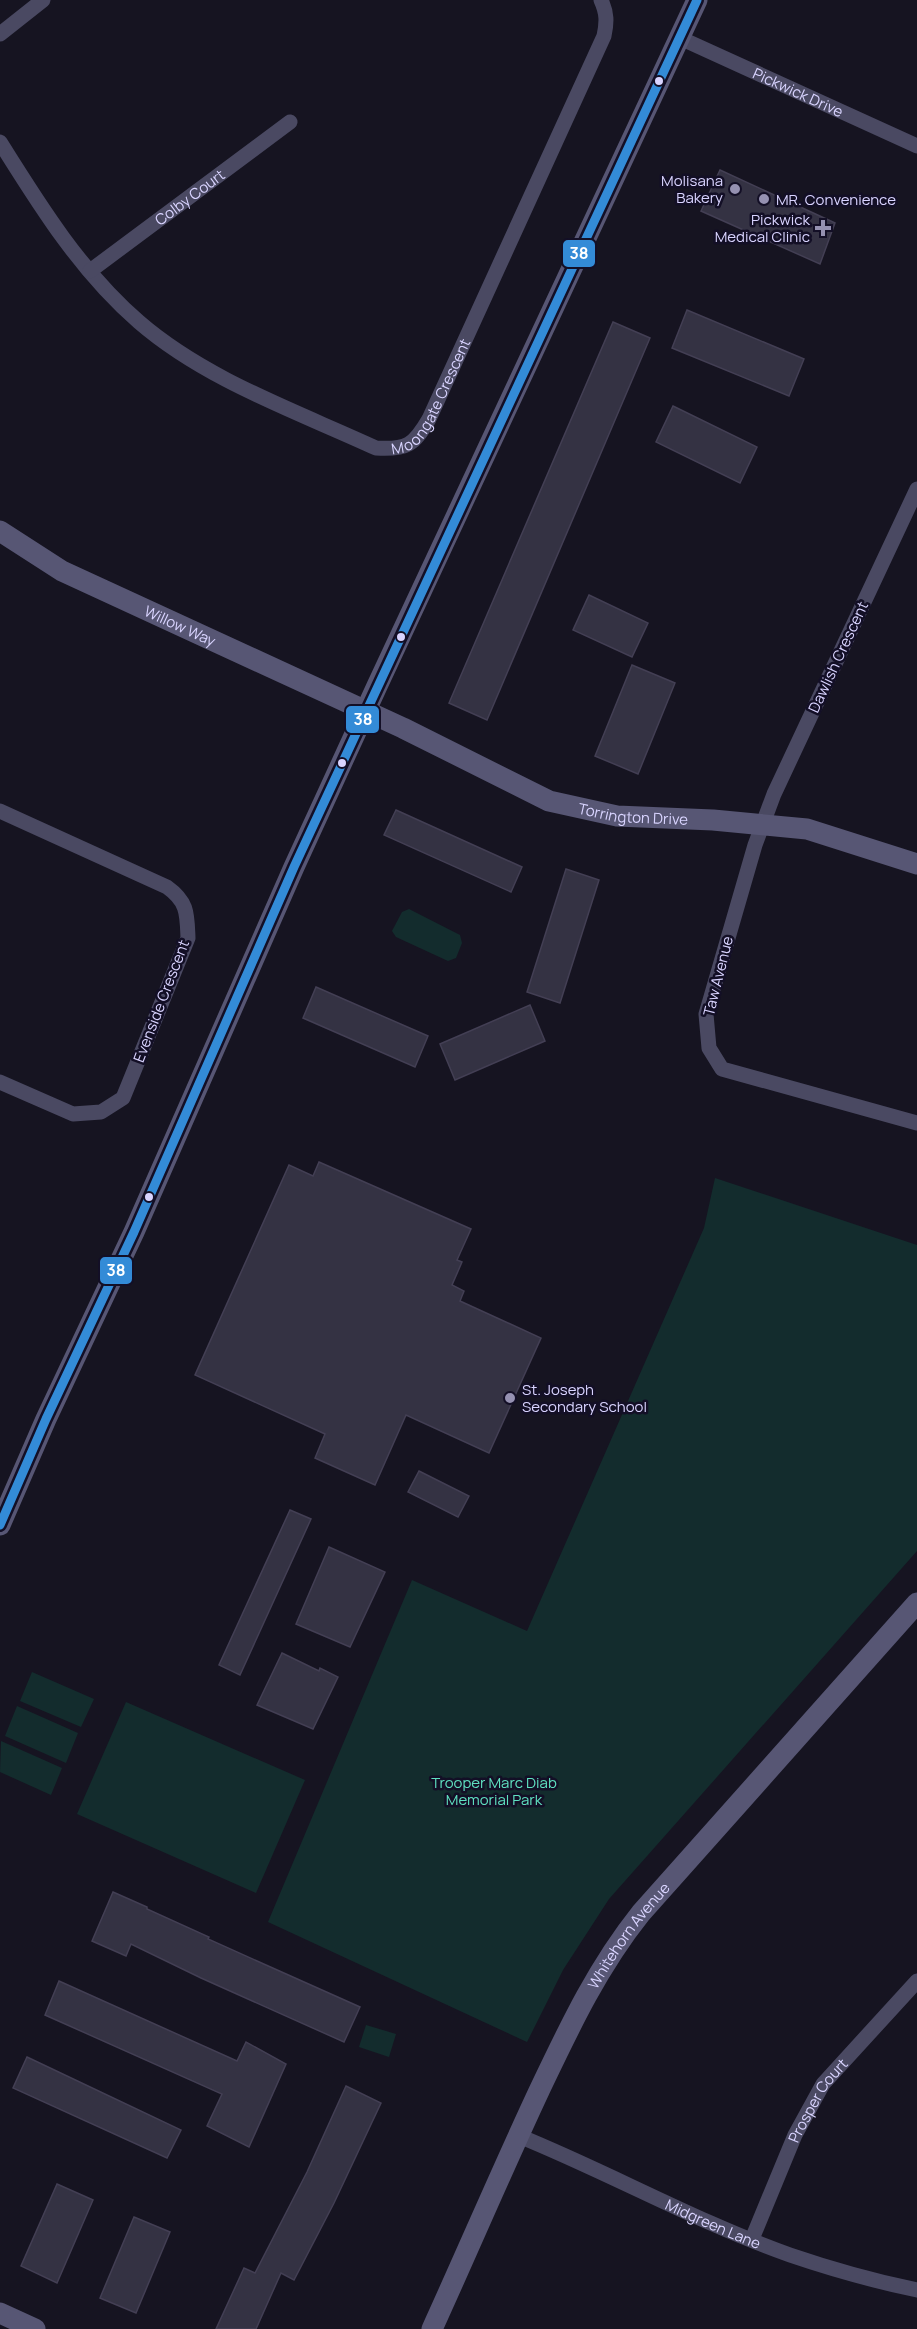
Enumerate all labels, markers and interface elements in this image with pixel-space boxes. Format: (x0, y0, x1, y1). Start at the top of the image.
street label: Pickwick Drive (750, 62, 847, 122)
unlabelled marker (653, 75, 665, 87)
street label: Colby Court (150, 164, 229, 230)
place label: Molisana Bakery (661, 170, 723, 208)
marker: Molisana Bakery (728, 182, 742, 196)
place label: MR. Convenience (776, 189, 896, 210)
marker: MR. Convenience (757, 192, 771, 206)
place label: Pickwick Medical Clinic (715, 209, 811, 247)
marker: Pickwick Medical Clinic (814, 219, 832, 237)
line badge: 38 (562, 239, 596, 268)
text: 38 (569, 242, 589, 264)
street label: Moongate Crescent (390, 335, 475, 459)
street label: Dawlish Crescent (803, 598, 873, 716)
street label: Willow Way (141, 600, 220, 651)
unlabelled marker (395, 631, 407, 643)
line badge: 38 (345, 705, 380, 734)
text: 38 (353, 708, 373, 730)
unlabelled marker (336, 757, 348, 769)
street label: Torrington Drive (576, 797, 689, 829)
street label: Taw Avenue (698, 934, 738, 1018)
street label: Evenside Crescent (128, 937, 194, 1065)
unlabelled marker (143, 1191, 155, 1203)
line badge: 38 (99, 1256, 133, 1285)
text: 38 (106, 1259, 126, 1281)
place label: St. Joseph Secondary School (522, 1379, 647, 1417)
marker: St. Joseph Secondary School (503, 1391, 517, 1405)
park label: Trooper Marc Diab Memorial Park (431, 1772, 557, 1810)
street label: Whitehorn Avenue (582, 1877, 674, 1992)
street label: Prosper Court (783, 2053, 852, 2146)
street label: Midgreen Lane (662, 2193, 764, 2254)

